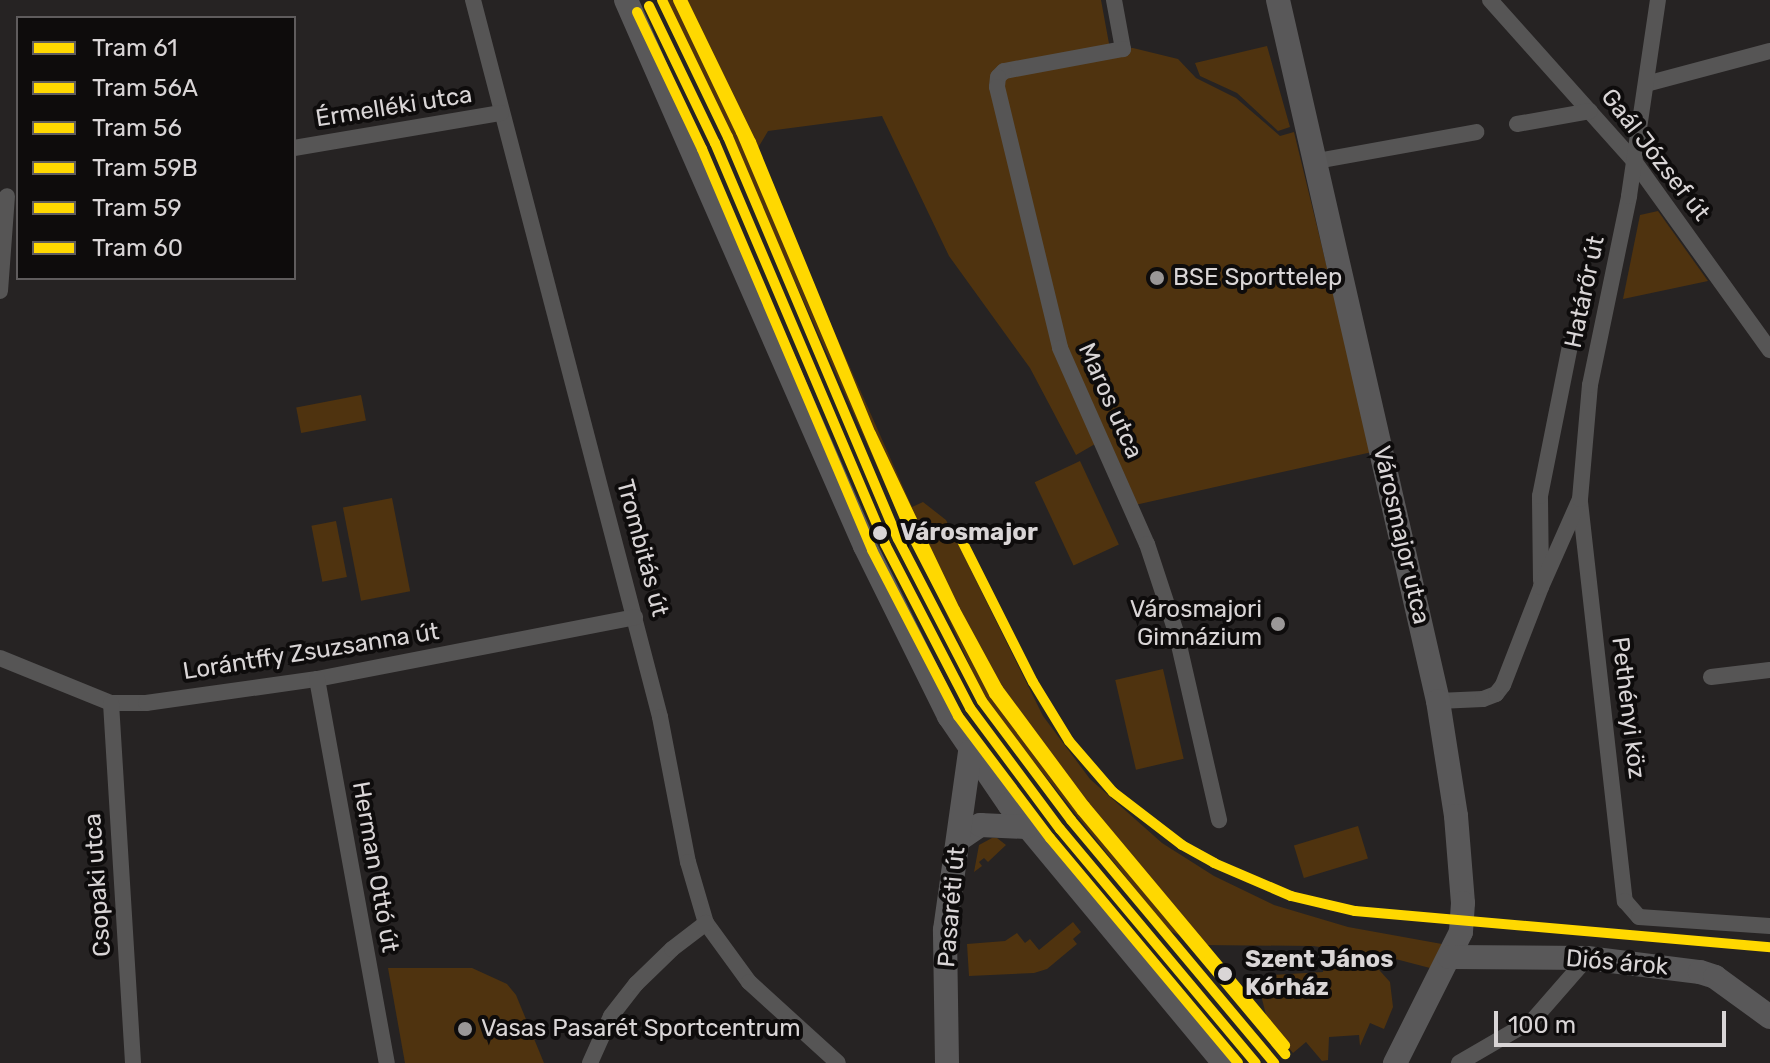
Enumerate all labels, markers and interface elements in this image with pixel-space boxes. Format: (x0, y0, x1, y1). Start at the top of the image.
legend (16, 16, 296, 280)
text: Tram 61 (92, 34, 178, 62)
text: Tram 56A (92, 74, 198, 102)
street label: Érmelléki utca (314, 80, 474, 134)
street label: Gaál József út (1594, 83, 1716, 227)
text: Tram 56 (92, 114, 182, 142)
text: Tram 59B (92, 154, 198, 182)
text: Tram 59 (92, 194, 182, 222)
street label: Határőr út (1559, 233, 1611, 351)
text: Tram 60 (92, 234, 183, 262)
place label: BSE Sporttelep (1173, 264, 1342, 292)
marker: BSE Sporttelep (1148, 269, 1166, 287)
street label: Maros utca (1072, 339, 1148, 463)
street label: Városmajor utca (1366, 443, 1436, 627)
street label: Trombitás út (610, 476, 674, 620)
place label: Városmajor (900, 519, 1038, 547)
marker: Városmajor (867, 520, 893, 546)
place label: Városmajori Gimnázium (1130, 596, 1262, 652)
marker: Városmajori Gimnázium (1269, 615, 1287, 633)
street label: Lorántffy Zsuzsanna út (181, 617, 441, 687)
street label: Pethényi köz (1605, 635, 1651, 781)
street label: Herman Ottó út (346, 779, 404, 955)
street label: Csopaki utca (79, 812, 117, 958)
street label: Pasaréti út (932, 845, 972, 969)
street label: Diós árok (1565, 944, 1669, 982)
place label: Szent János Kórház (1245, 946, 1394, 1002)
marker: Szent János Kórház (1212, 961, 1238, 987)
scale bar (1498, 995, 1730, 1045)
text: 100 m (1508, 1011, 1576, 1039)
place label: Vasas Pasarét Sportcentrum (481, 1015, 801, 1043)
marker: Vasas Pasarét Sportcentrum (456, 1020, 474, 1038)

